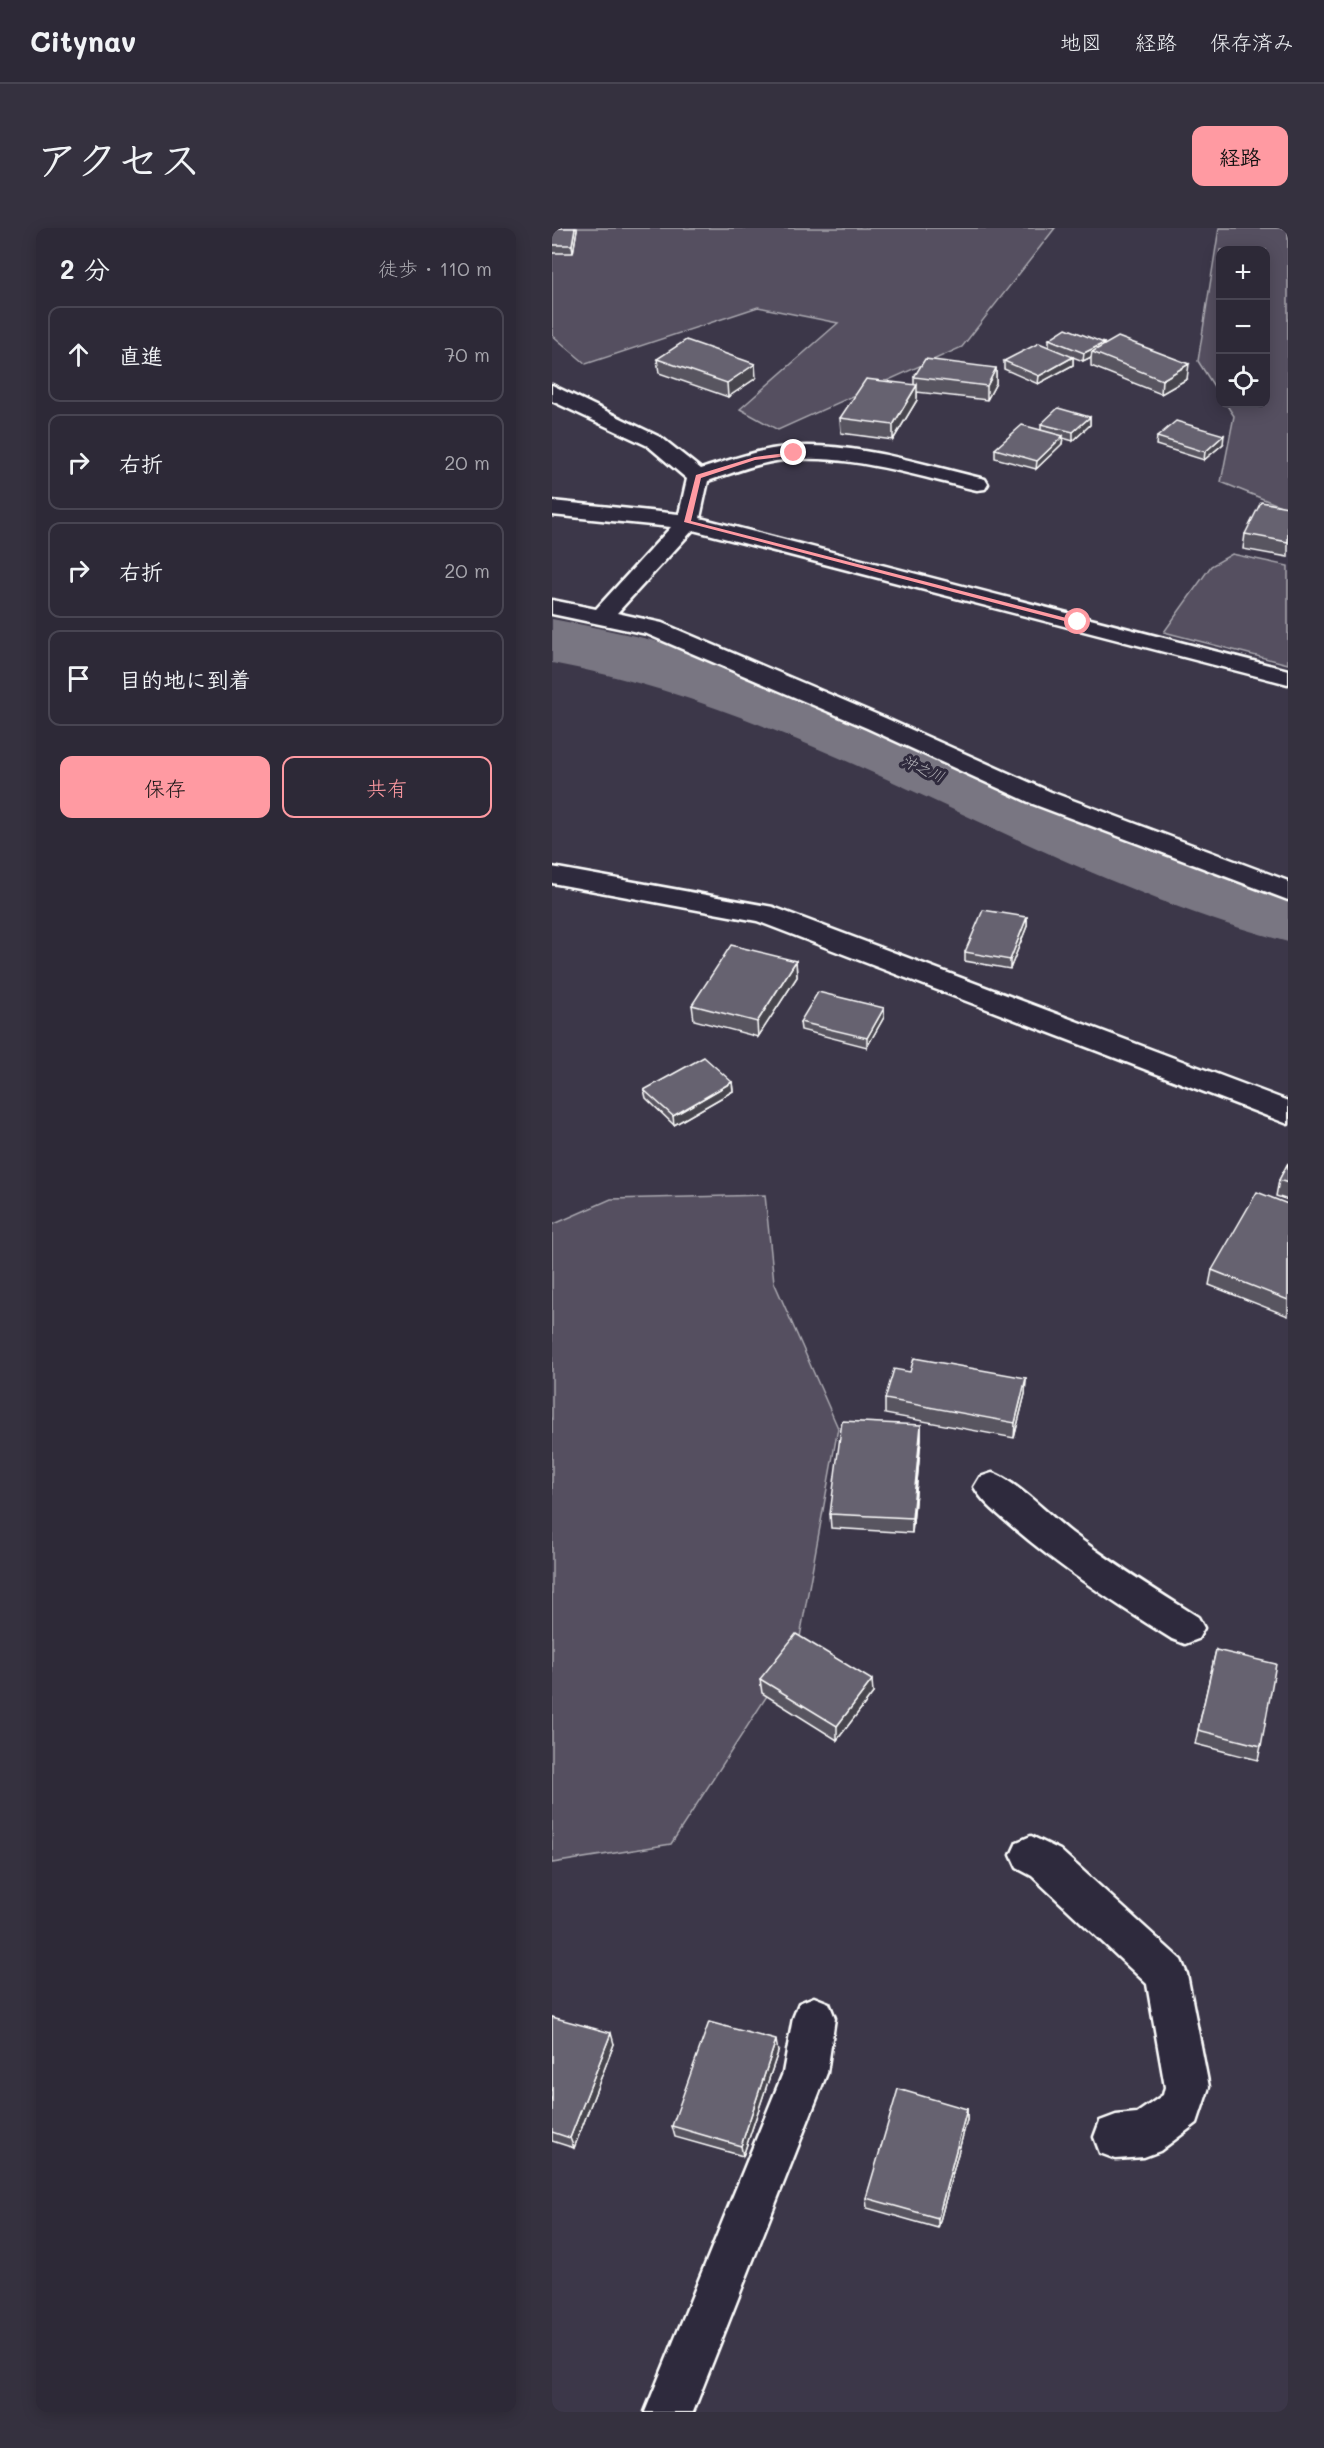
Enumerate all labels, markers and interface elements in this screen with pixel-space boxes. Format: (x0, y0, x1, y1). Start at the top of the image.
text: Citynav (30, 23, 136, 59)
text: 地図 (1060, 28, 1102, 55)
text: 経路 (1135, 28, 1177, 55)
text: 保存済み (1210, 28, 1294, 55)
button: 経路 (1192, 126, 1288, 186)
text: アクセス (36, 131, 201, 186)
map controls (1216, 246, 1270, 408)
button: + (1216, 246, 1270, 300)
text: 2 分 (60, 252, 110, 286)
text: 徒歩 · 110 m (378, 255, 492, 281)
button: − (1216, 300, 1270, 354)
icon: ahead (62, 338, 95, 371)
text: 直進 (119, 341, 163, 370)
text: 70 m (444, 341, 490, 367)
button: locate (1216, 354, 1270, 408)
route end (780, 439, 806, 465)
icon: right (62, 446, 95, 479)
text: 右折 (119, 449, 163, 478)
text: 20 m (444, 449, 490, 475)
icon: right (62, 554, 95, 587)
text: 右折 (119, 557, 163, 586)
text: 20 m (444, 557, 490, 583)
route start (1064, 608, 1090, 634)
icon: arrive (62, 662, 95, 695)
text: 目的地に到着 (119, 665, 251, 694)
water label: 沖之川 (899, 750, 948, 786)
button: 保存 (60, 756, 270, 818)
button: 共有 (282, 756, 492, 818)

